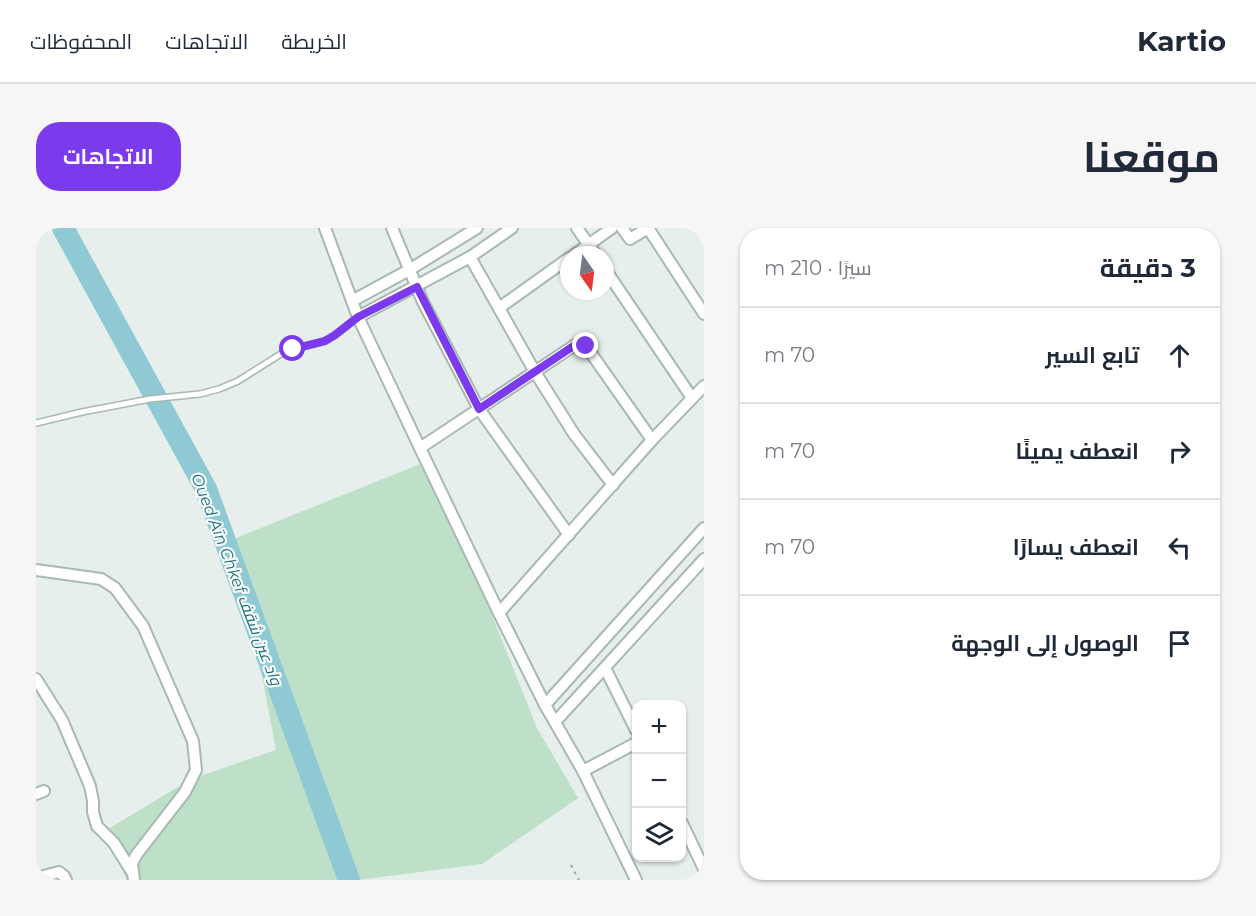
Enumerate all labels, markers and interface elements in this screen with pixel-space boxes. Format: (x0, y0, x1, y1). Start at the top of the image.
text: Kartio (1137, 24, 1226, 58)
text: المحفوظات (30, 29, 132, 54)
text: الاتجاهات (165, 29, 248, 54)
text: الخريطة (281, 29, 347, 54)
button: الاتجاهات (36, 122, 181, 191)
text: موقعنا (1083, 131, 1220, 183)
north arrow (560, 246, 614, 300)
text: 3 دقيقة (1100, 252, 1196, 284)
text: سيرًا · 210 m (764, 256, 872, 280)
route end (572, 332, 598, 358)
route start (279, 335, 305, 361)
icon: ahead (1163, 339, 1196, 372)
text: تابع السير (1045, 342, 1139, 369)
text: 70 m (764, 343, 815, 367)
icon: right (1163, 435, 1196, 468)
text: انعطف يمينًا (1015, 438, 1139, 465)
text: 70 m (764, 439, 815, 463)
water label: Oued Aïn Chkef واد عين شقف (187, 471, 286, 689)
icon: left (1163, 531, 1196, 564)
text: انعطف يسارًا (1013, 534, 1139, 561)
text: 70 m (764, 535, 815, 559)
icon: arrive (1163, 627, 1196, 660)
text: الوصول إلى الوجهة (951, 630, 1139, 657)
map controls (632, 700, 686, 862)
button: + (632, 700, 686, 754)
button: − (632, 754, 686, 808)
button: layers (632, 808, 686, 862)

